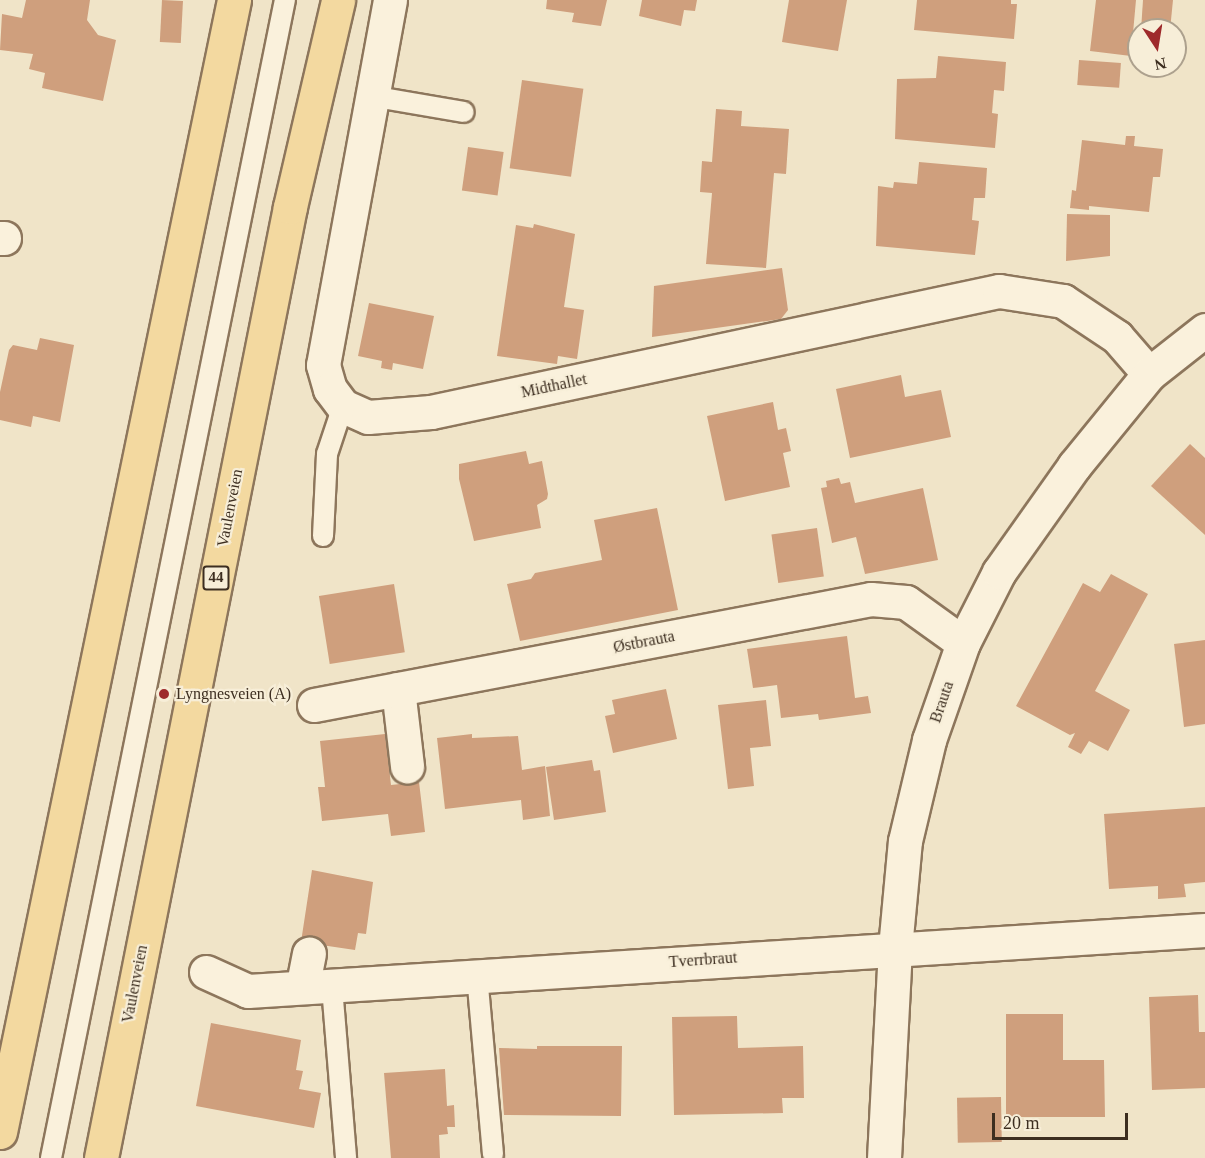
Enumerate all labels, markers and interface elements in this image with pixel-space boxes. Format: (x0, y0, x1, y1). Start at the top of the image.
north arrow (1127, 18, 1187, 78)
text: N (1153, 55, 1168, 74)
street label: Midthallet (519, 370, 589, 402)
street label: Vaulenveien (213, 467, 247, 549)
road number: 44 (202, 566, 230, 590)
street label: Østbrauta (612, 627, 676, 657)
street label: Brauta (926, 679, 958, 725)
place label: Lyngnesveien (A) (176, 684, 291, 704)
marker: Lyngnesveien (A) (157, 687, 171, 701)
street label: Vaulenveien (118, 943, 152, 1025)
street label: Tverrbraut (668, 948, 738, 972)
scale bar (995, 1101, 1132, 1139)
text: 20 m (1003, 1113, 1040, 1133)

